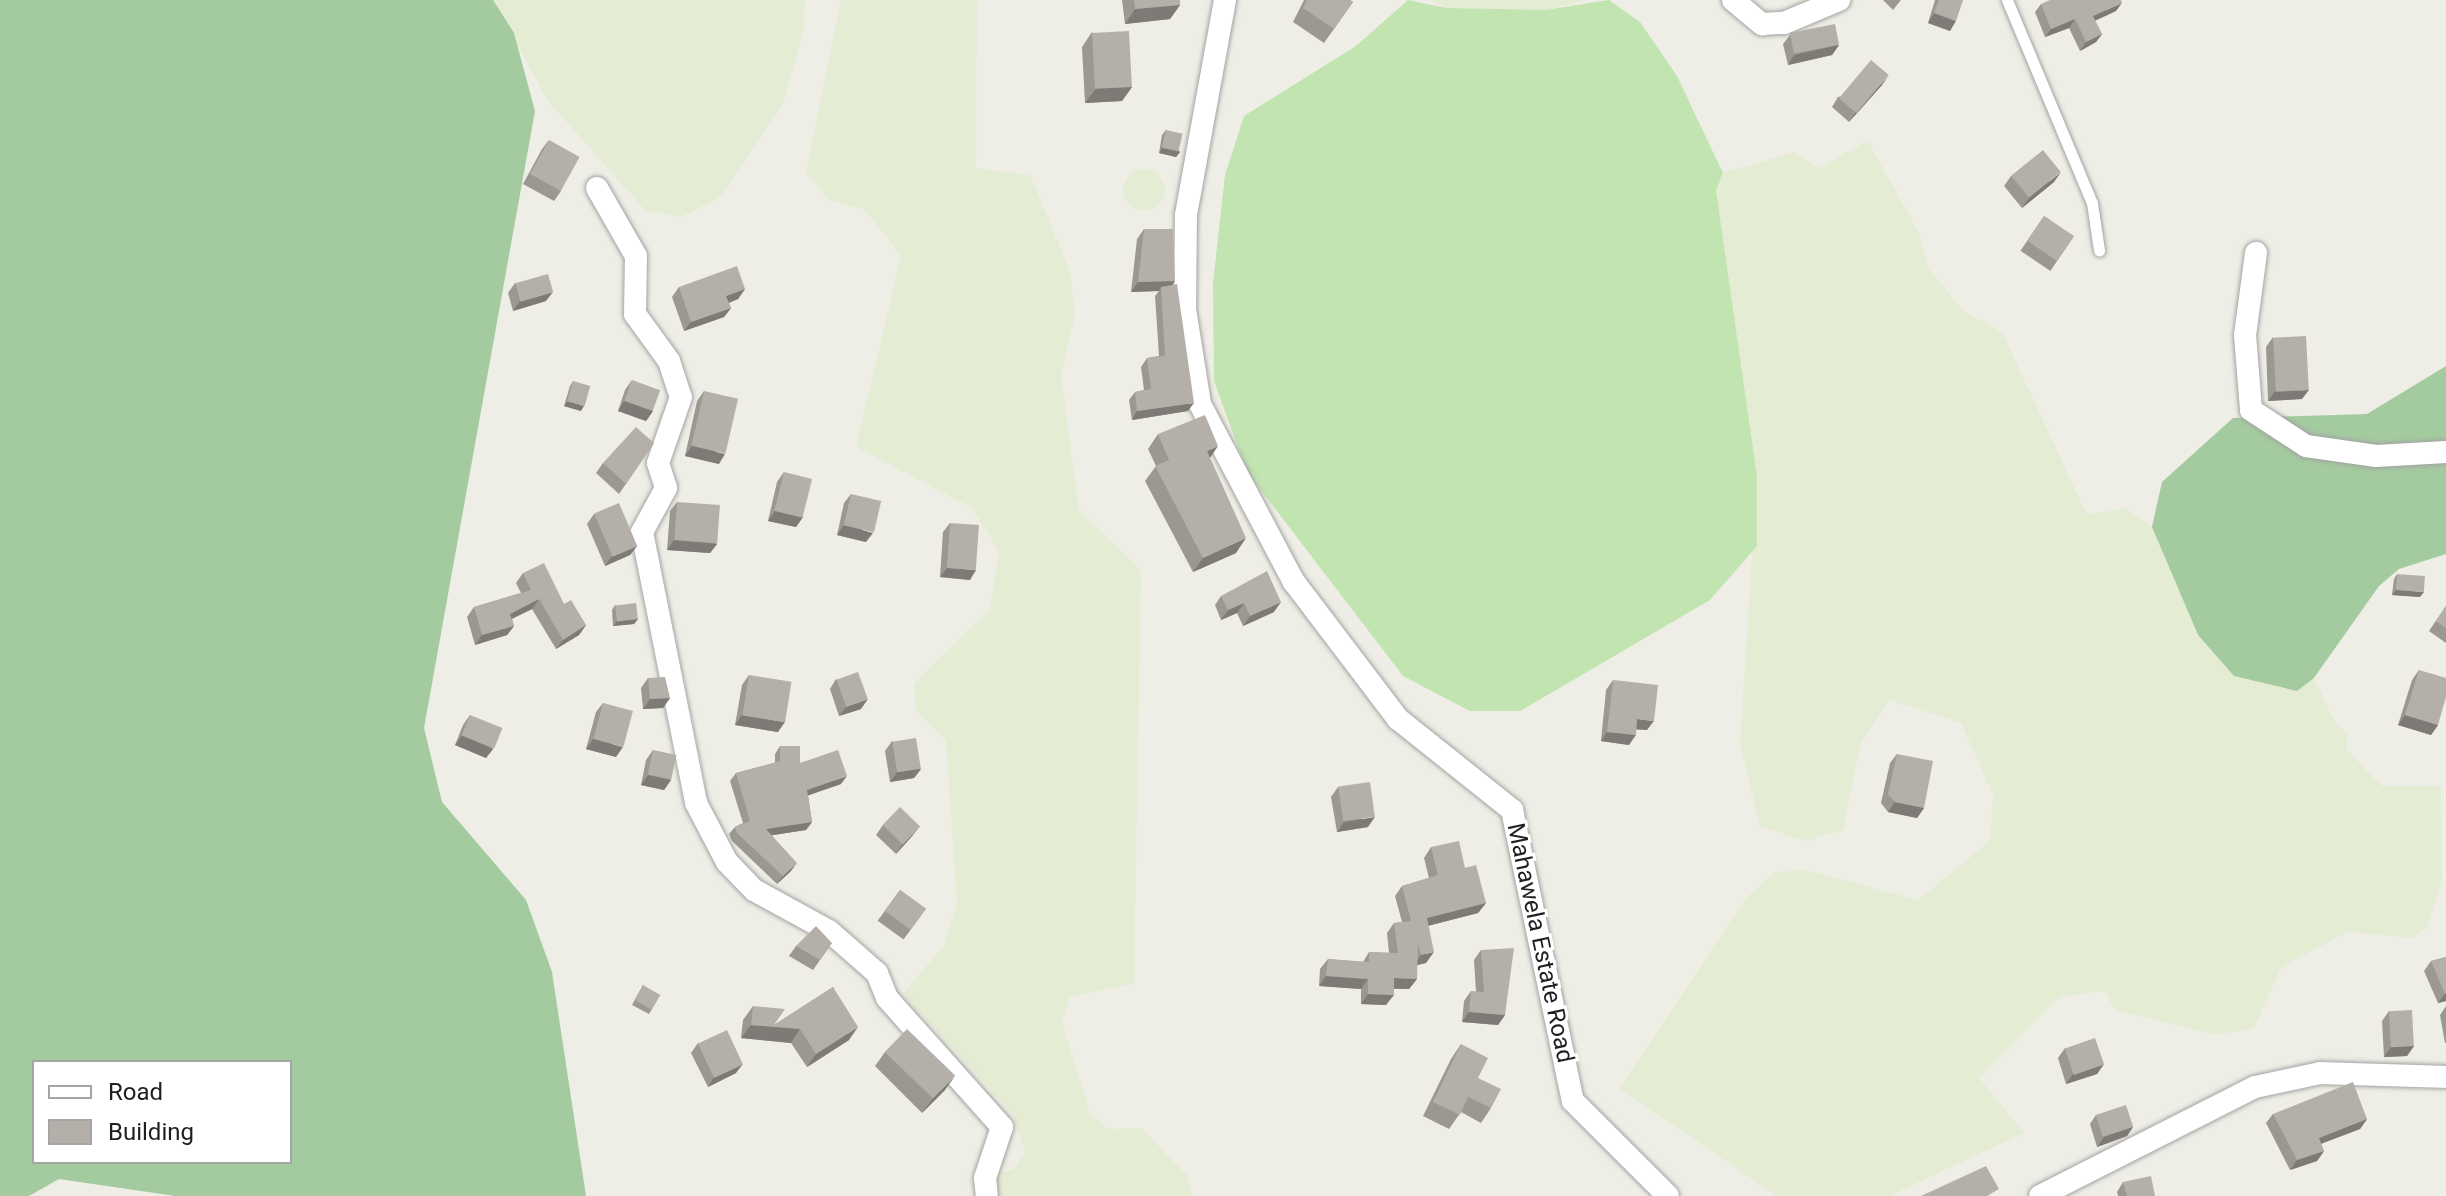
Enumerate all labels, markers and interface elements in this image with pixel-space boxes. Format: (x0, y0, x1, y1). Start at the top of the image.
street label: Mahawela Estate Road (1501, 820, 1579, 1066)
legend (32, 1060, 292, 1164)
text: Road (108, 1078, 163, 1106)
text: Building (108, 1118, 194, 1146)

